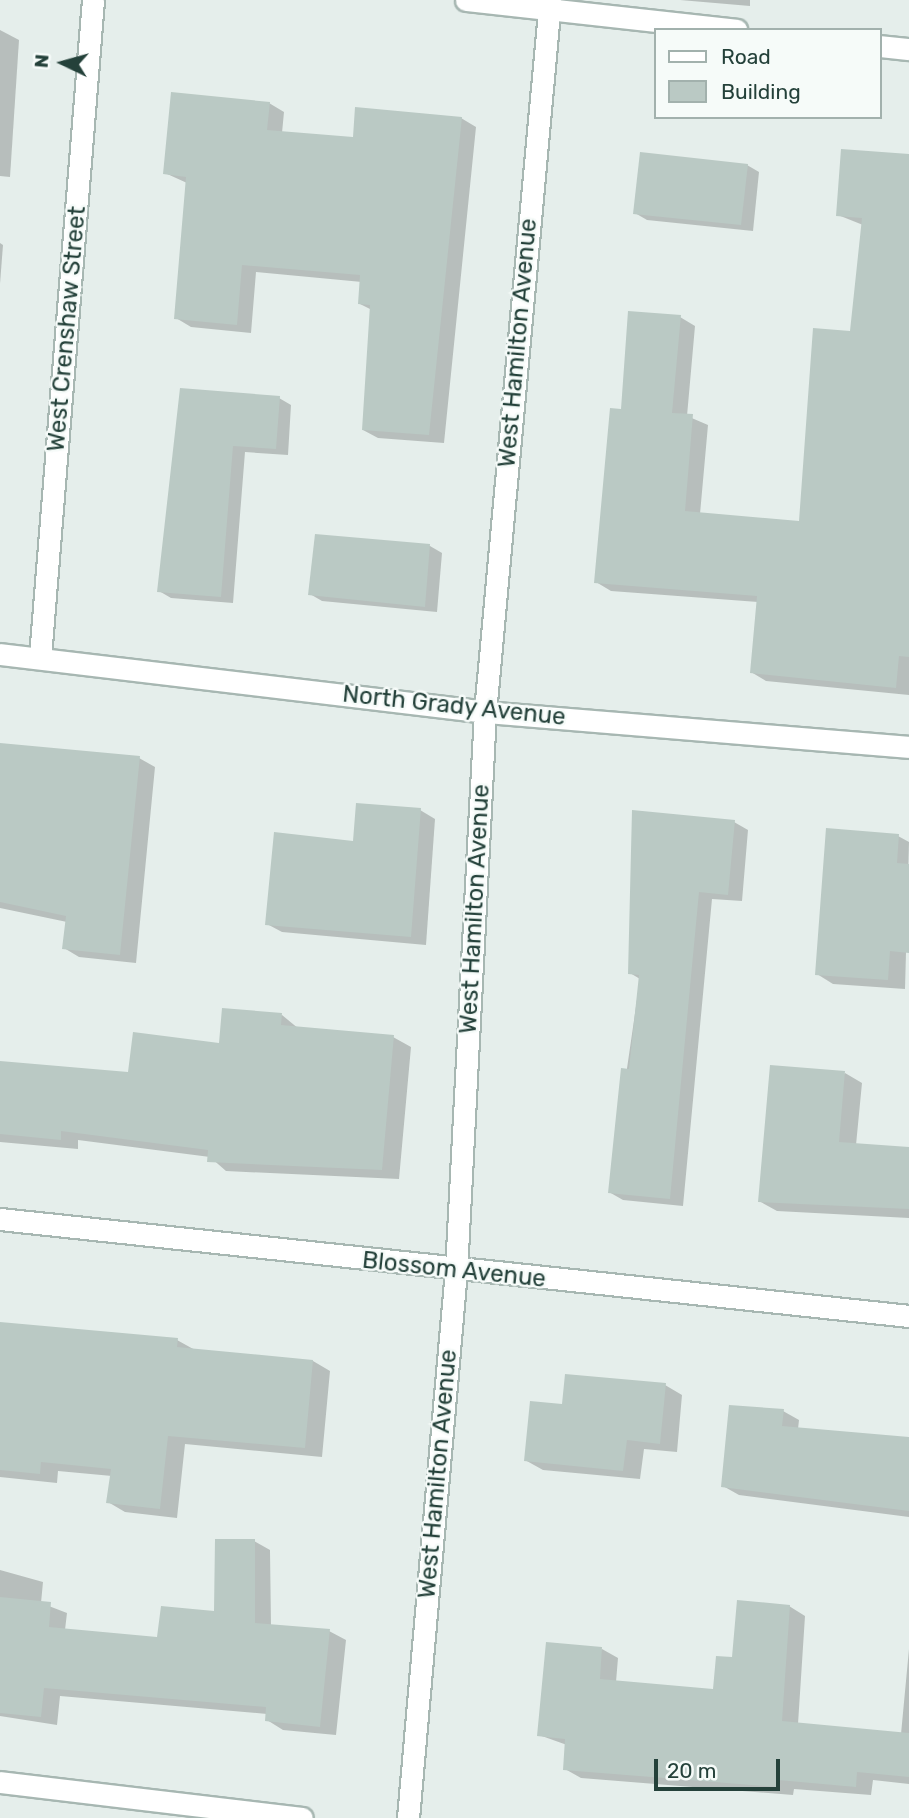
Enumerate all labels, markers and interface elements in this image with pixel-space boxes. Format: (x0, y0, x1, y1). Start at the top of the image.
north arrow (28, 28, 98, 98)
legend (654, 28, 881, 119)
text: Road (721, 44, 771, 69)
text: N (30, 53, 54, 69)
text: Building (721, 79, 801, 104)
street label: West Crenshaw Street (42, 205, 92, 453)
street label: West Hamilton Avenue (493, 217, 543, 469)
street label: North Grady Avenue (340, 680, 568, 732)
street label: West Hamilton Avenue (454, 783, 496, 1035)
street label: Blossom Avenue (360, 1246, 548, 1294)
street label: West Hamilton Avenue (413, 1348, 463, 1600)
scale bar (657, 1744, 783, 1788)
text: 20 m (667, 1758, 716, 1783)

